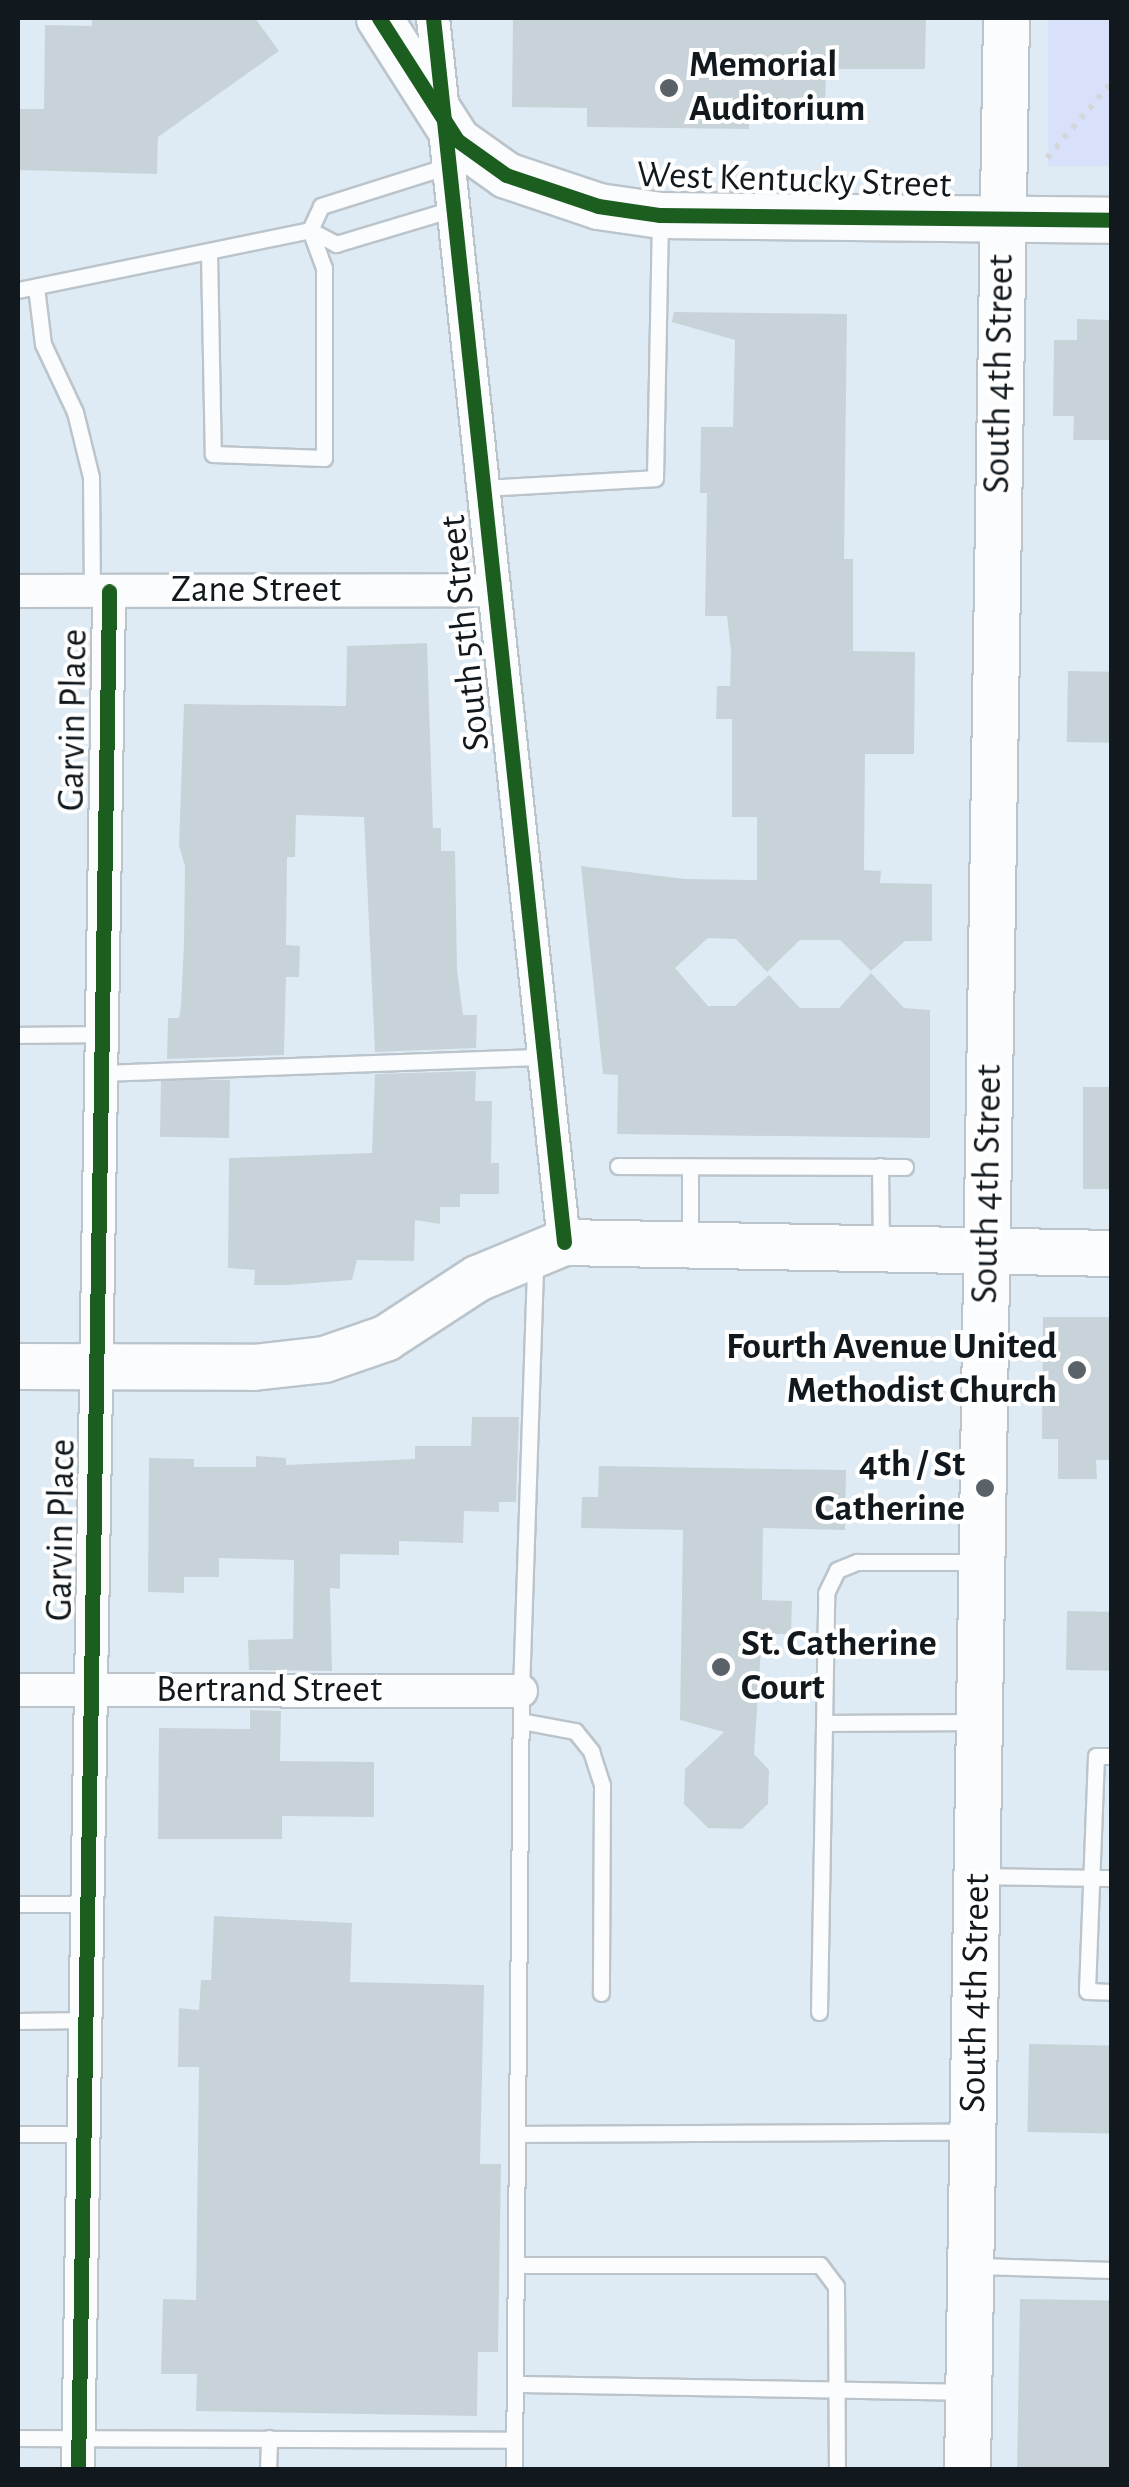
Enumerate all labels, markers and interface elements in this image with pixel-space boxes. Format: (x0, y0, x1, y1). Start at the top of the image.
place label: Memorial Auditorium (689, 43, 865, 132)
marker: Memorial Auditorium (658, 77, 680, 99)
street label: West Kentucky Street (636, 153, 952, 209)
street label: South 4th Street (975, 254, 1025, 494)
street label: South 5th Street (431, 513, 501, 753)
street label: Zane Street (171, 568, 341, 614)
street label: Garvin Place (50, 628, 98, 812)
street label: South 4th Street (963, 1064, 1013, 1304)
place label: Fourth Avenue United Methodist Church (726, 1325, 1057, 1415)
marker: Fourth Avenue United Methodist Church (1066, 1359, 1088, 1381)
street label: Garvin Place (38, 1438, 86, 1622)
place label: 4th / St Catherine (815, 1443, 965, 1532)
marker: 4th / St Catherine (974, 1477, 996, 1499)
place label: St. Catherine Court (741, 1622, 937, 1712)
marker: St. Catherine Court (710, 1656, 732, 1678)
street label: Bertrand Street (156, 1668, 382, 1714)
street label: South 4th Street (951, 1873, 1001, 2113)

